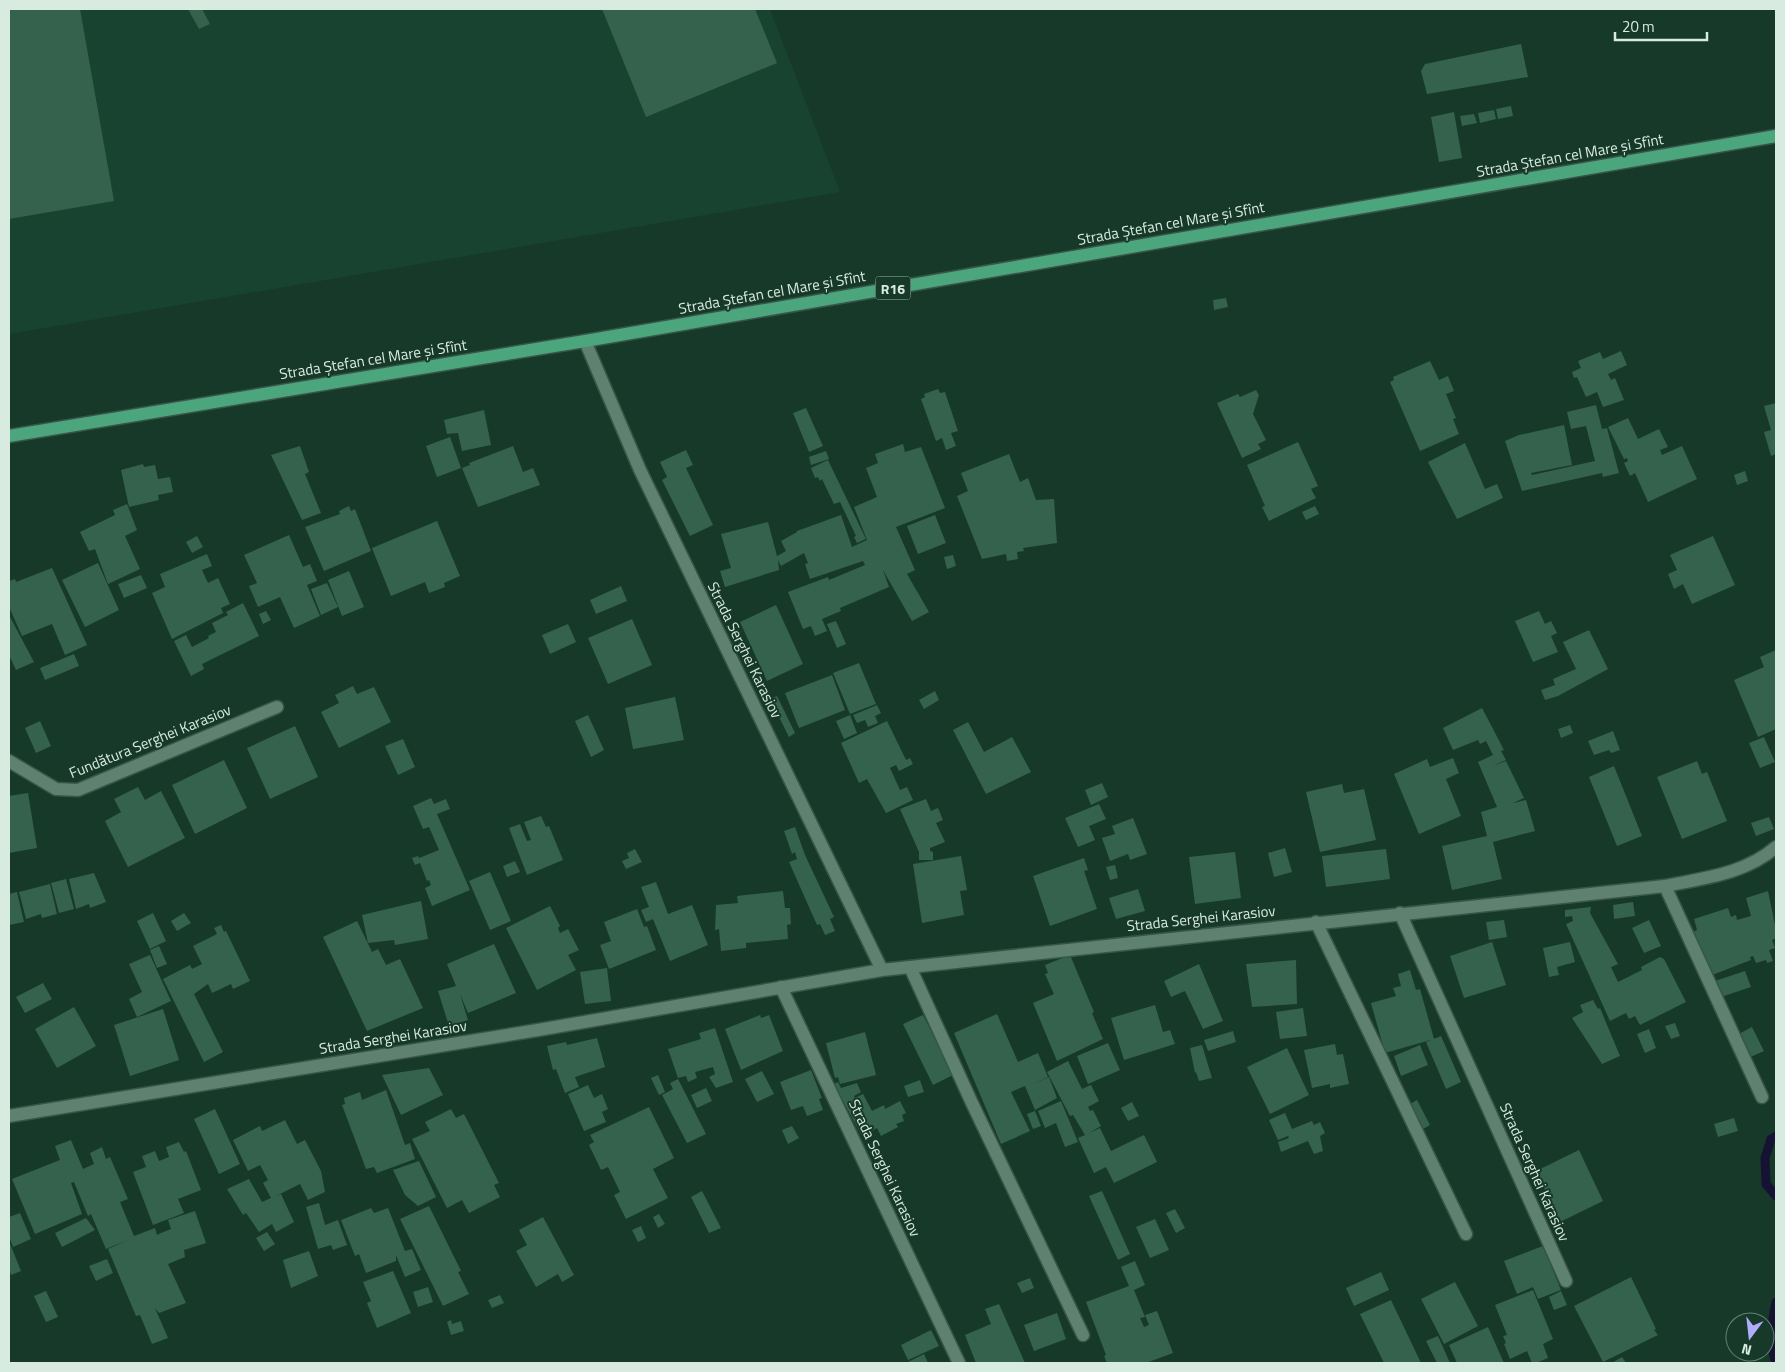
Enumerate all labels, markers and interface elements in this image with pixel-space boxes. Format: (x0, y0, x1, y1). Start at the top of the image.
scale bar (1615, 10, 1708, 42)
text: 20 m (1622, 15, 1655, 38)
street label: Strada Ștefan cel Mare și Sfînt (1475, 127, 1666, 183)
street label: Strada Ștefan cel Mare și Sfînt (1076, 195, 1267, 251)
street label: Strada Ștefan cel Mare și Sfînt (677, 264, 868, 320)
road number: R16 (876, 276, 910, 300)
street label: Strada Ștefan cel Mare și Sfînt (278, 333, 469, 385)
street label: Strada Serghei Karasiov (702, 578, 788, 722)
street label: Fundătura Serghei Karasiov (65, 698, 235, 784)
street label: Strada Serghei Karasiov (1125, 899, 1277, 937)
street label: Strada Serghei Karasiov (317, 1014, 469, 1060)
street label: Strada Serghei Karasiov (843, 1095, 927, 1241)
street label: Strada Serghei Karasiov (1494, 1099, 1576, 1245)
north arrow (1725, 1312, 1775, 1362)
text: N (1739, 1339, 1754, 1361)

